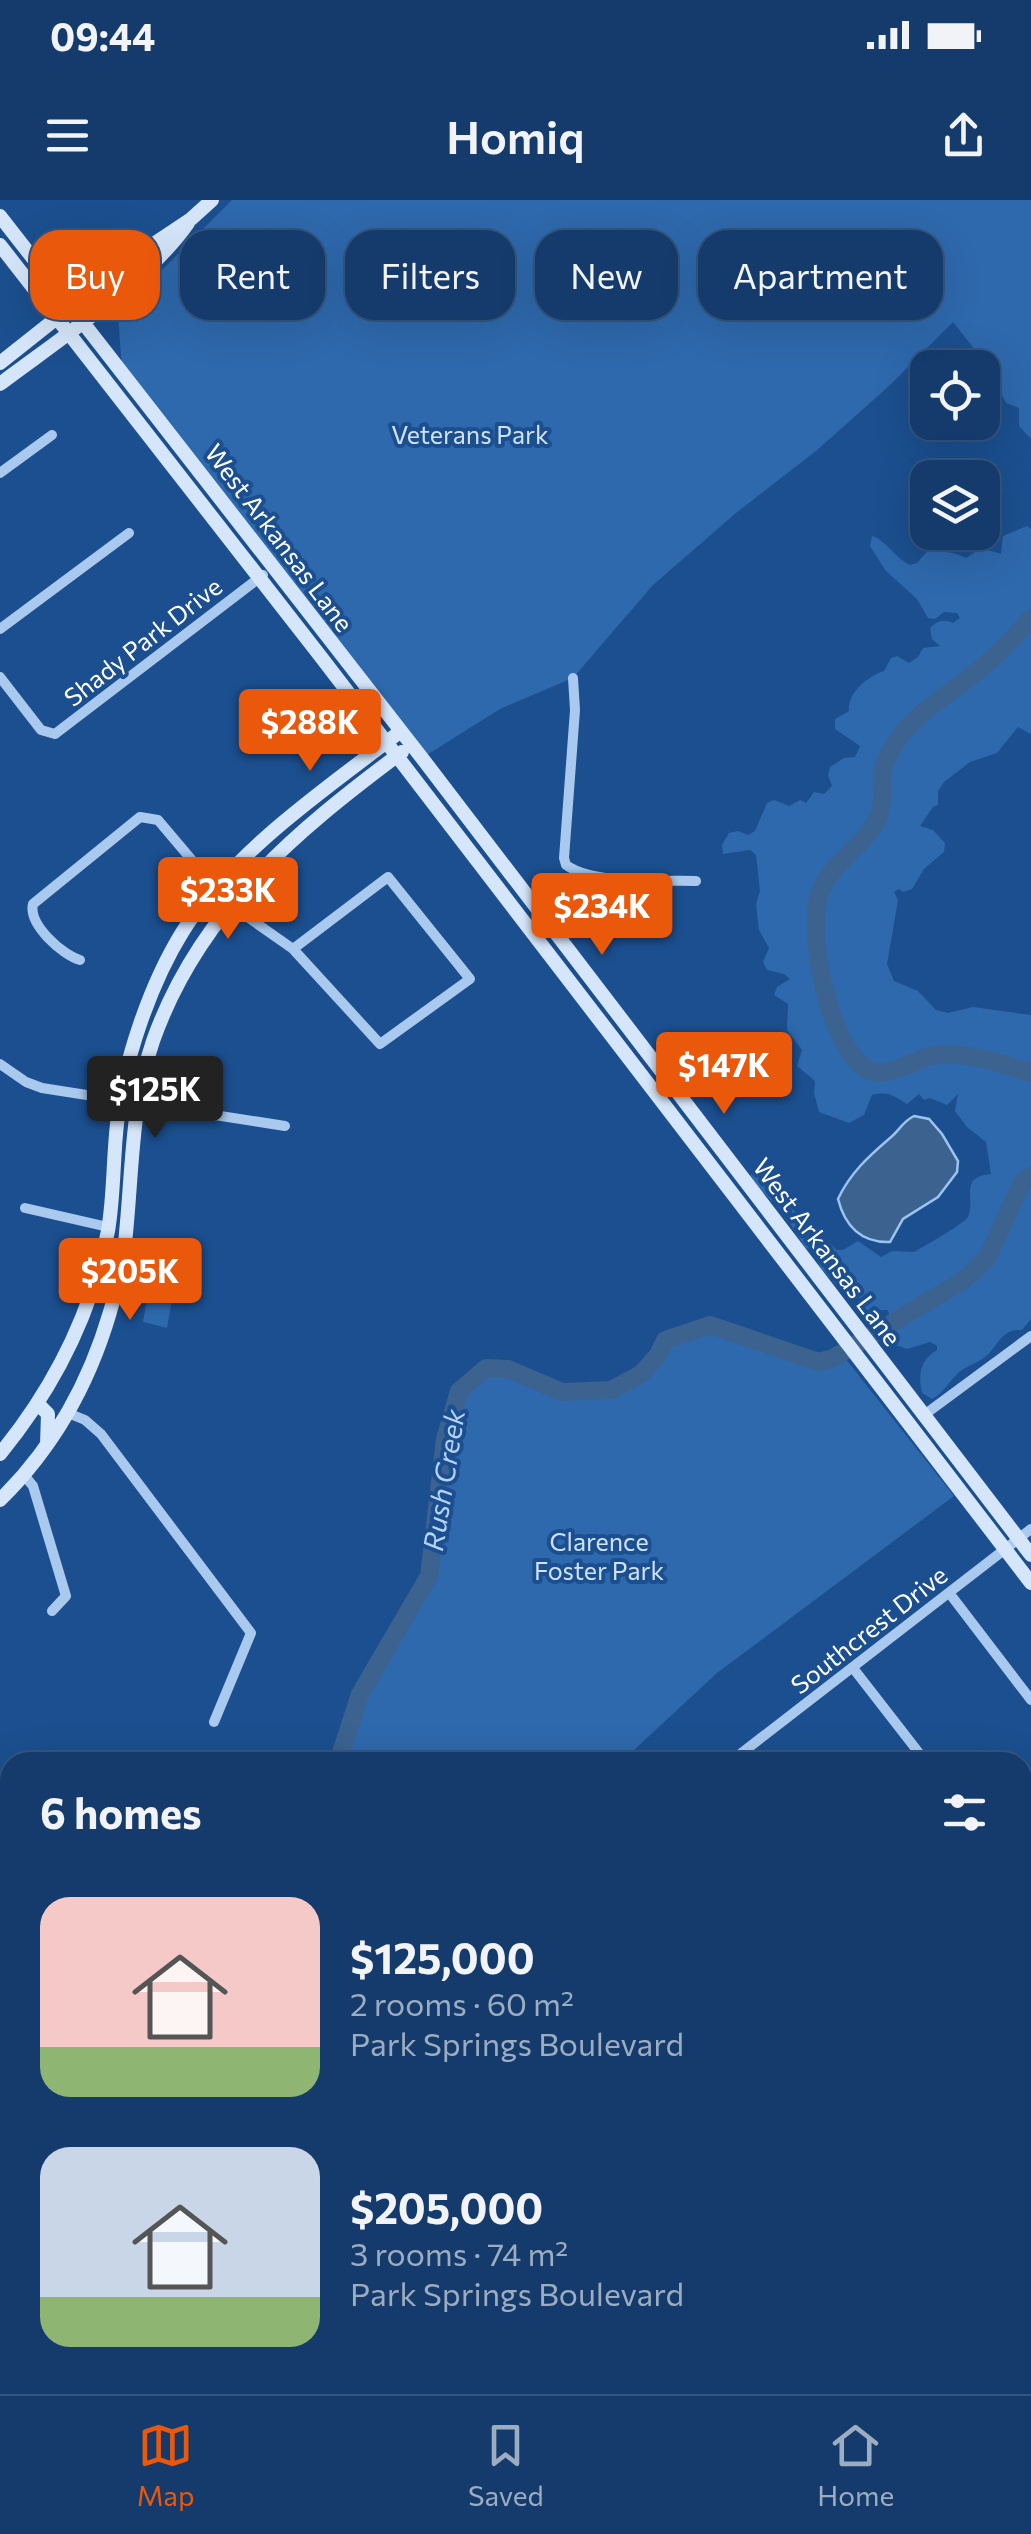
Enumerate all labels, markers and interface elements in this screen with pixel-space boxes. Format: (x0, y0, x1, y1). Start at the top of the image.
text: 09:44 (50, 12, 155, 59)
icon: menu (40, 108, 95, 163)
text: Homiq (446, 108, 585, 163)
icon: share (936, 108, 991, 163)
chip: Buy (30, 230, 160, 320)
chip: Rent (180, 230, 325, 320)
chip: Filters (345, 230, 515, 320)
chip: New (535, 230, 678, 320)
chip: Apartment (698, 230, 943, 320)
map controls (910, 350, 1000, 550)
button: locate (910, 350, 1000, 440)
park label: Veterans Park (391, 419, 549, 449)
street label: West Arkansas Lane (200, 438, 360, 637)
button: layers (910, 460, 1000, 550)
street label: Shady Park Drive (58, 570, 227, 712)
pin: $288K (240, 689, 380, 774)
text: $288K (261, 701, 359, 741)
pin: $233K (158, 857, 298, 942)
text: $233K (180, 869, 276, 909)
pin: $234K (532, 873, 672, 958)
text: $234K (553, 885, 651, 925)
pin: $147K (654, 1032, 794, 1117)
text: $147K (678, 1044, 770, 1084)
pin: $125K (85, 1056, 225, 1141)
text: $125K (109, 1068, 201, 1108)
street label: West Arkansas Lane (748, 1152, 908, 1351)
pin: $205K (60, 1238, 200, 1323)
text: $205K (81, 1250, 179, 1290)
water label: Rush Creek (415, 1406, 471, 1553)
park label: Clarence Foster Park (534, 1526, 665, 1585)
street label: Southcrest Drive (784, 1559, 952, 1700)
icon: filters (937, 1785, 992, 1840)
text: 6 homes (40, 1786, 202, 1838)
text: $125,000 (350, 1931, 535, 1983)
icon: home (120, 1937, 240, 2057)
text: 2 rooms · 60 m² (350, 1983, 574, 2023)
text: Park Springs Boulevard (350, 2023, 684, 2063)
text: $205,000 (350, 2181, 543, 2233)
icon: home (120, 2187, 240, 2307)
text: 3 rooms · 74 m² (350, 2233, 568, 2273)
text: Park Springs Boulevard (350, 2273, 684, 2313)
tab: Map (137, 2418, 195, 2512)
tab: Saved (468, 2418, 544, 2512)
tab: Home (817, 2418, 894, 2512)

